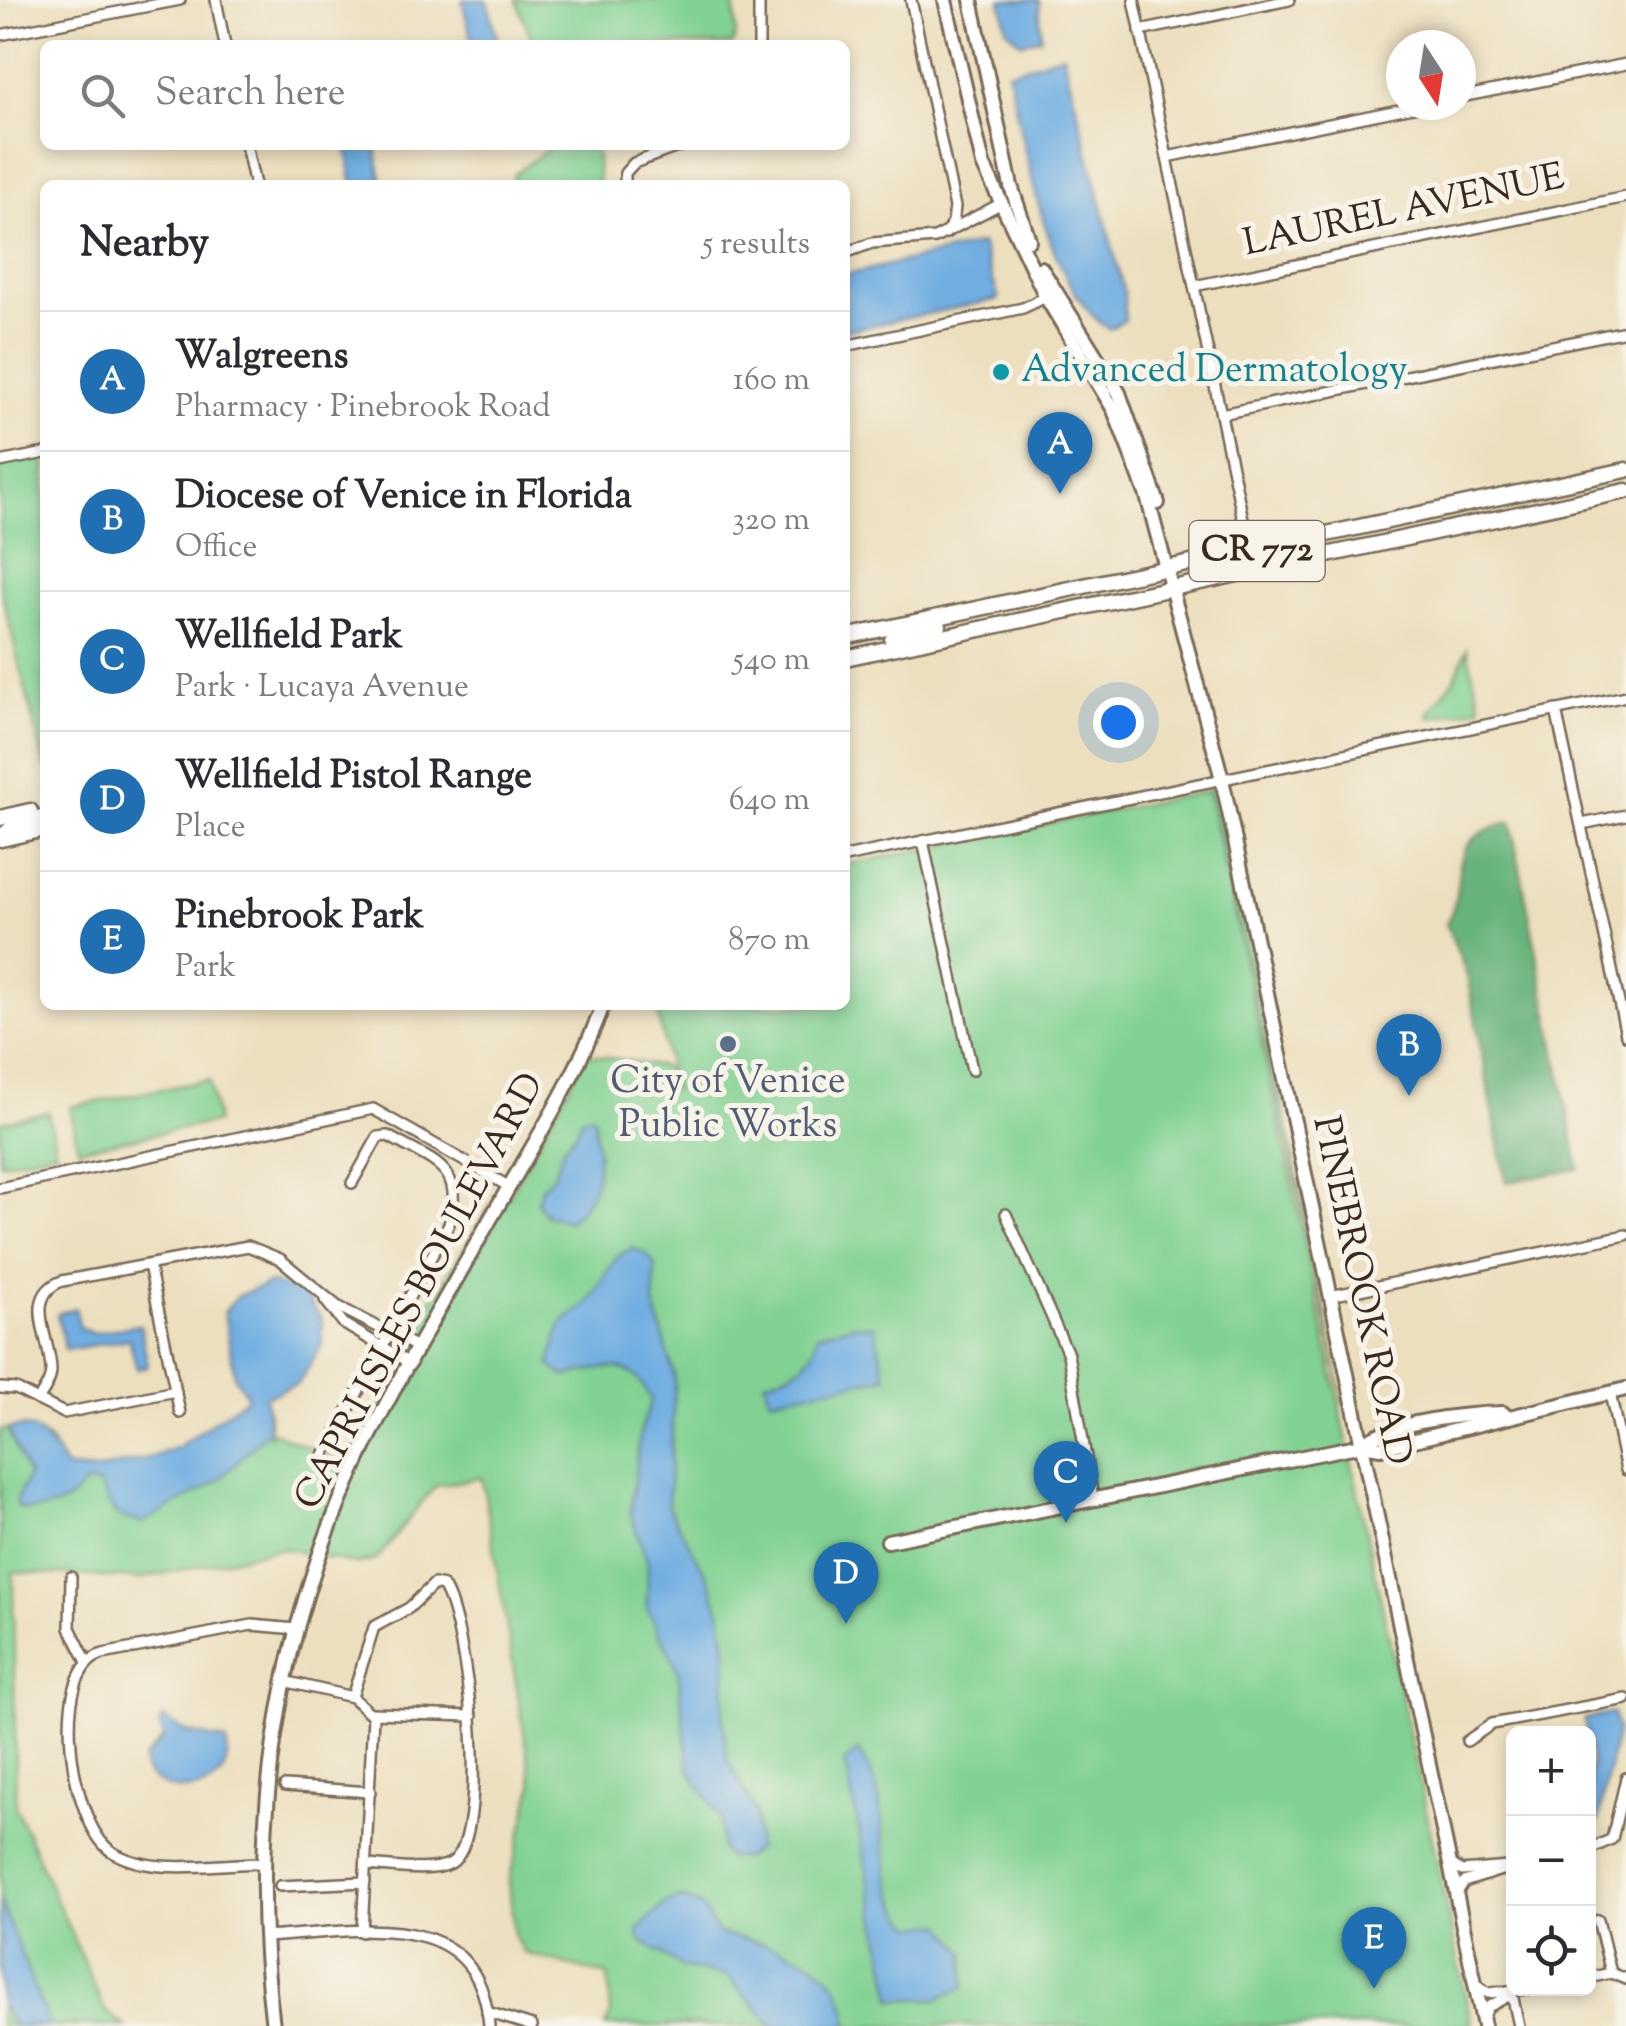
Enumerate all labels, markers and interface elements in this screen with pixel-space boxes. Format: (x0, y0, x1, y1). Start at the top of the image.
north arrow (1386, 30, 1476, 120)
search box (40, 40, 850, 150)
icon: search (75, 68, 130, 123)
text: Search here (155, 68, 346, 122)
street label: LAUREL AVENUE (1238, 152, 1570, 272)
text: Nearby (80, 215, 209, 275)
text: 5 results (702, 222, 810, 268)
text: Walgreens (175, 331, 348, 385)
place label: Advanced Dermatology (1021, 345, 1408, 399)
text: A (100, 358, 125, 404)
text: 160 m (733, 358, 810, 404)
marker: Advanced Dermatology (990, 361, 1012, 383)
text: Pharmacy · Pinebrook Road (175, 385, 551, 431)
pin: A (1028, 412, 1092, 494)
text: Diocese of Venice in Florida (175, 471, 632, 525)
text: B (102, 498, 123, 544)
text: 320 m (732, 498, 810, 544)
road number: CR 772 (1190, 521, 1324, 581)
text: Office (175, 525, 257, 571)
text: Wellfield Park (175, 611, 403, 665)
text: C (100, 638, 125, 684)
text: 540 m (733, 638, 810, 684)
text: Park · Lucaya Avenue (175, 665, 469, 711)
your location (1093, 697, 1144, 748)
text: Wellfield Pistol Range (175, 751, 532, 805)
text: D (100, 778, 125, 824)
text: 640 m (729, 778, 810, 824)
text: Place (175, 805, 246, 851)
text: Pinebrook Park (175, 891, 424, 945)
text: E (103, 918, 122, 964)
text: 870 m (728, 918, 810, 964)
text: Park (175, 945, 236, 991)
pin: B (1376, 1014, 1442, 1096)
marker: City of Venice Public Works (717, 1033, 739, 1055)
place label: City of Venice Public Works (610, 1056, 846, 1154)
street label: CAPRI ISLES BOULEVARD (283, 1064, 559, 1520)
street label: PINEBROOK ROAD (1297, 1112, 1423, 1470)
pin: C (1034, 1440, 1098, 1523)
pin: D (814, 1542, 878, 1624)
map controls (1506, 1726, 1596, 1996)
button: + (1506, 1726, 1596, 1816)
button: − (1506, 1816, 1596, 1906)
pin: E (1342, 1906, 1406, 1989)
button: locate (1506, 1906, 1596, 1996)

